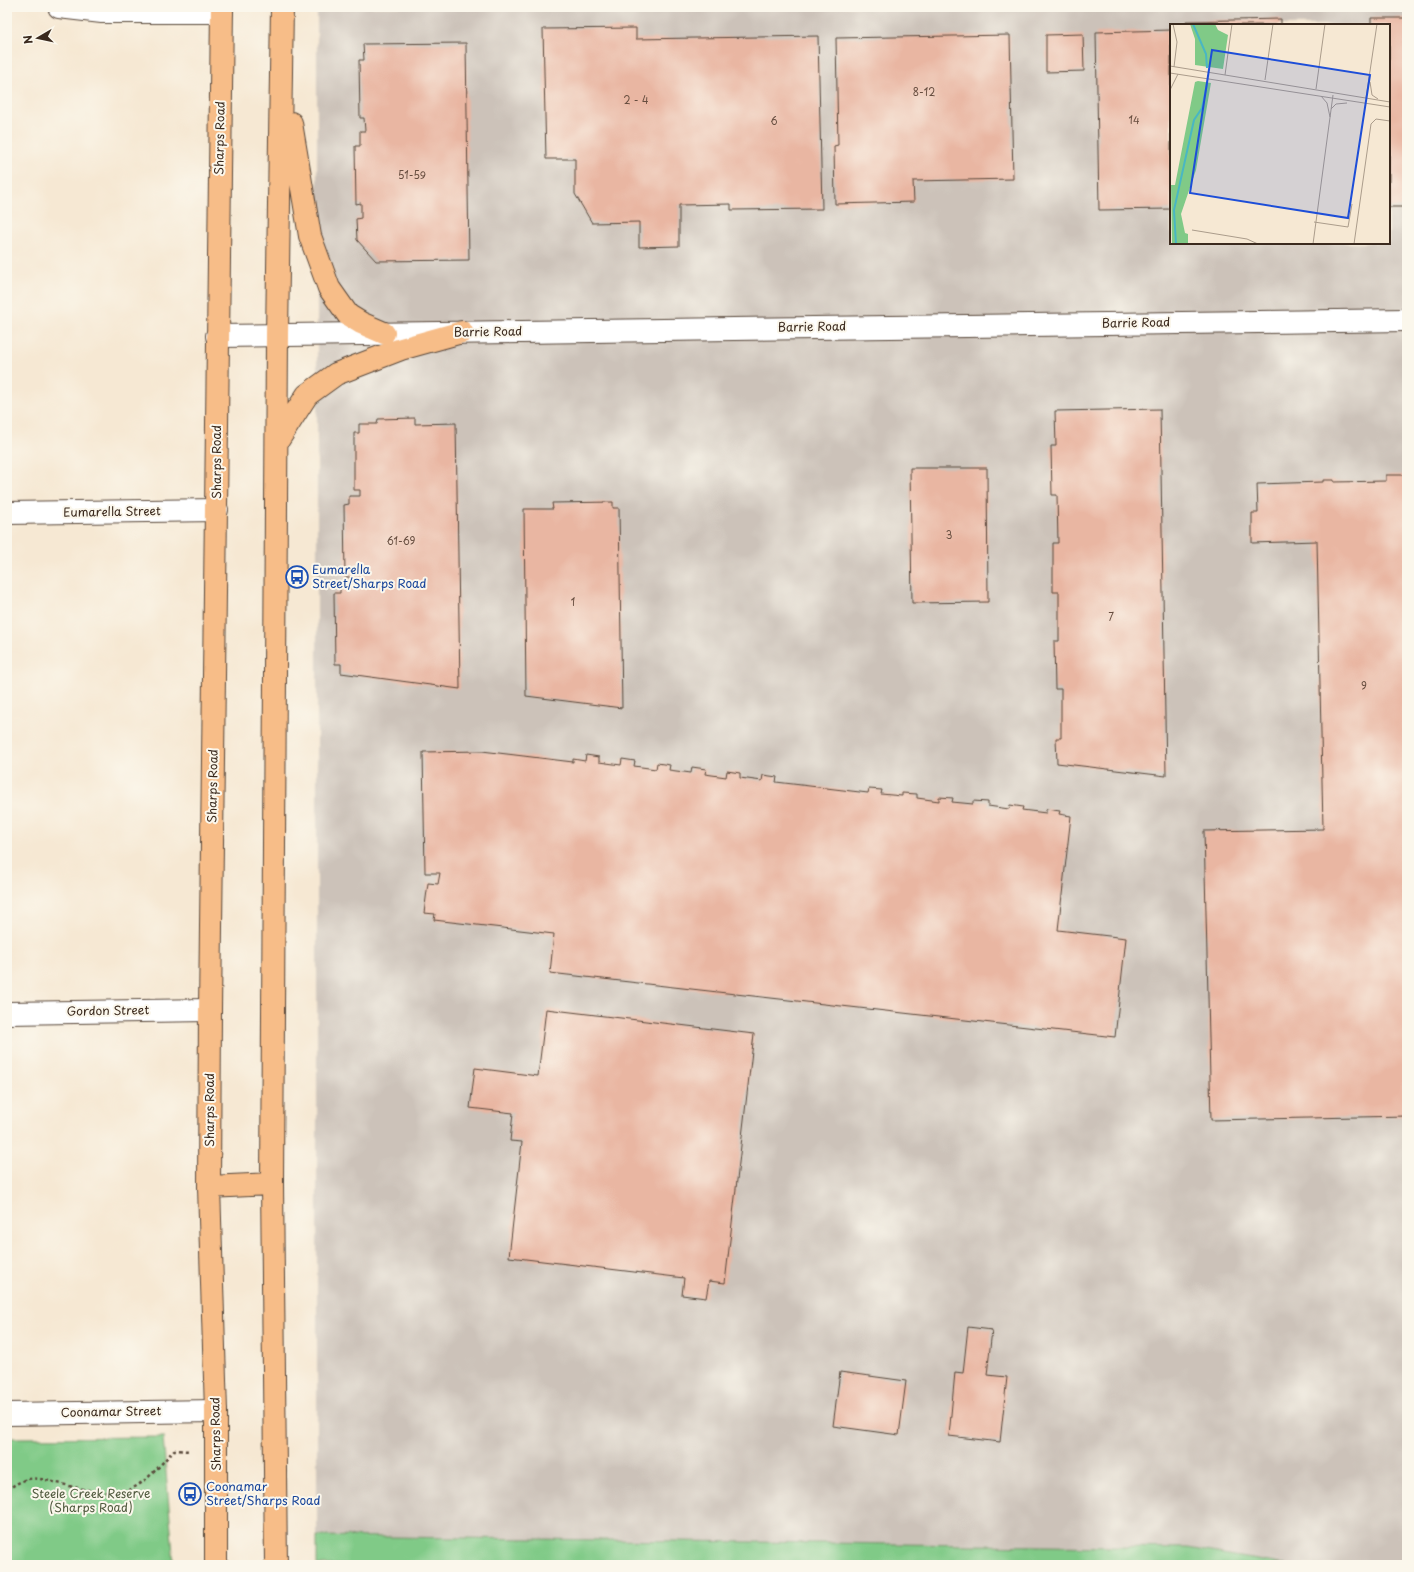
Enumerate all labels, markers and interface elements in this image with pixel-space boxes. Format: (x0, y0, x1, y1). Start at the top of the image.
north arrow (18, 18, 58, 58)
inset map (1170, 24, 1390, 244)
text: N (19, 34, 37, 45)
house number: 8-12 (913, 84, 935, 99)
house number: 2 - 4 (623, 92, 649, 107)
street label: Sharps Road (209, 101, 229, 175)
house number: 14 (1128, 112, 1140, 127)
house number: 6 (770, 113, 778, 128)
house number: 51-59 (398, 167, 426, 182)
street label: Barrie Road (1102, 312, 1170, 332)
street label: Barrie Road (778, 316, 846, 336)
street label: Barrie Road (454, 321, 522, 341)
street label: Sharps Road (207, 425, 225, 499)
street label: Eumarella Street (63, 501, 161, 521)
house number: 3 (946, 527, 952, 542)
house number: 61-69 (387, 533, 415, 548)
place label: Eumarella Street/Sharps Road (312, 560, 427, 592)
bus stop icon: Eumarella Street/Sharps Road (284, 564, 310, 590)
house number: 1 (571, 594, 575, 609)
house number: 7 (1108, 609, 1114, 624)
house number: 9 (1361, 678, 1367, 693)
street label: Sharps Road (202, 749, 222, 823)
street label: Gordon Street (67, 1000, 150, 1020)
street label: Sharps Road (200, 1073, 218, 1147)
street label: Sharps Road (205, 1397, 225, 1471)
street label: Coonamar Street (61, 1401, 161, 1421)
place label: Coonamar Street/Sharps Road (206, 1477, 321, 1509)
bus stop icon: Coonamar Street/Sharps Road (177, 1481, 203, 1507)
park label: Steele Creek Reserve (Sharps Road) (32, 1484, 150, 1516)

